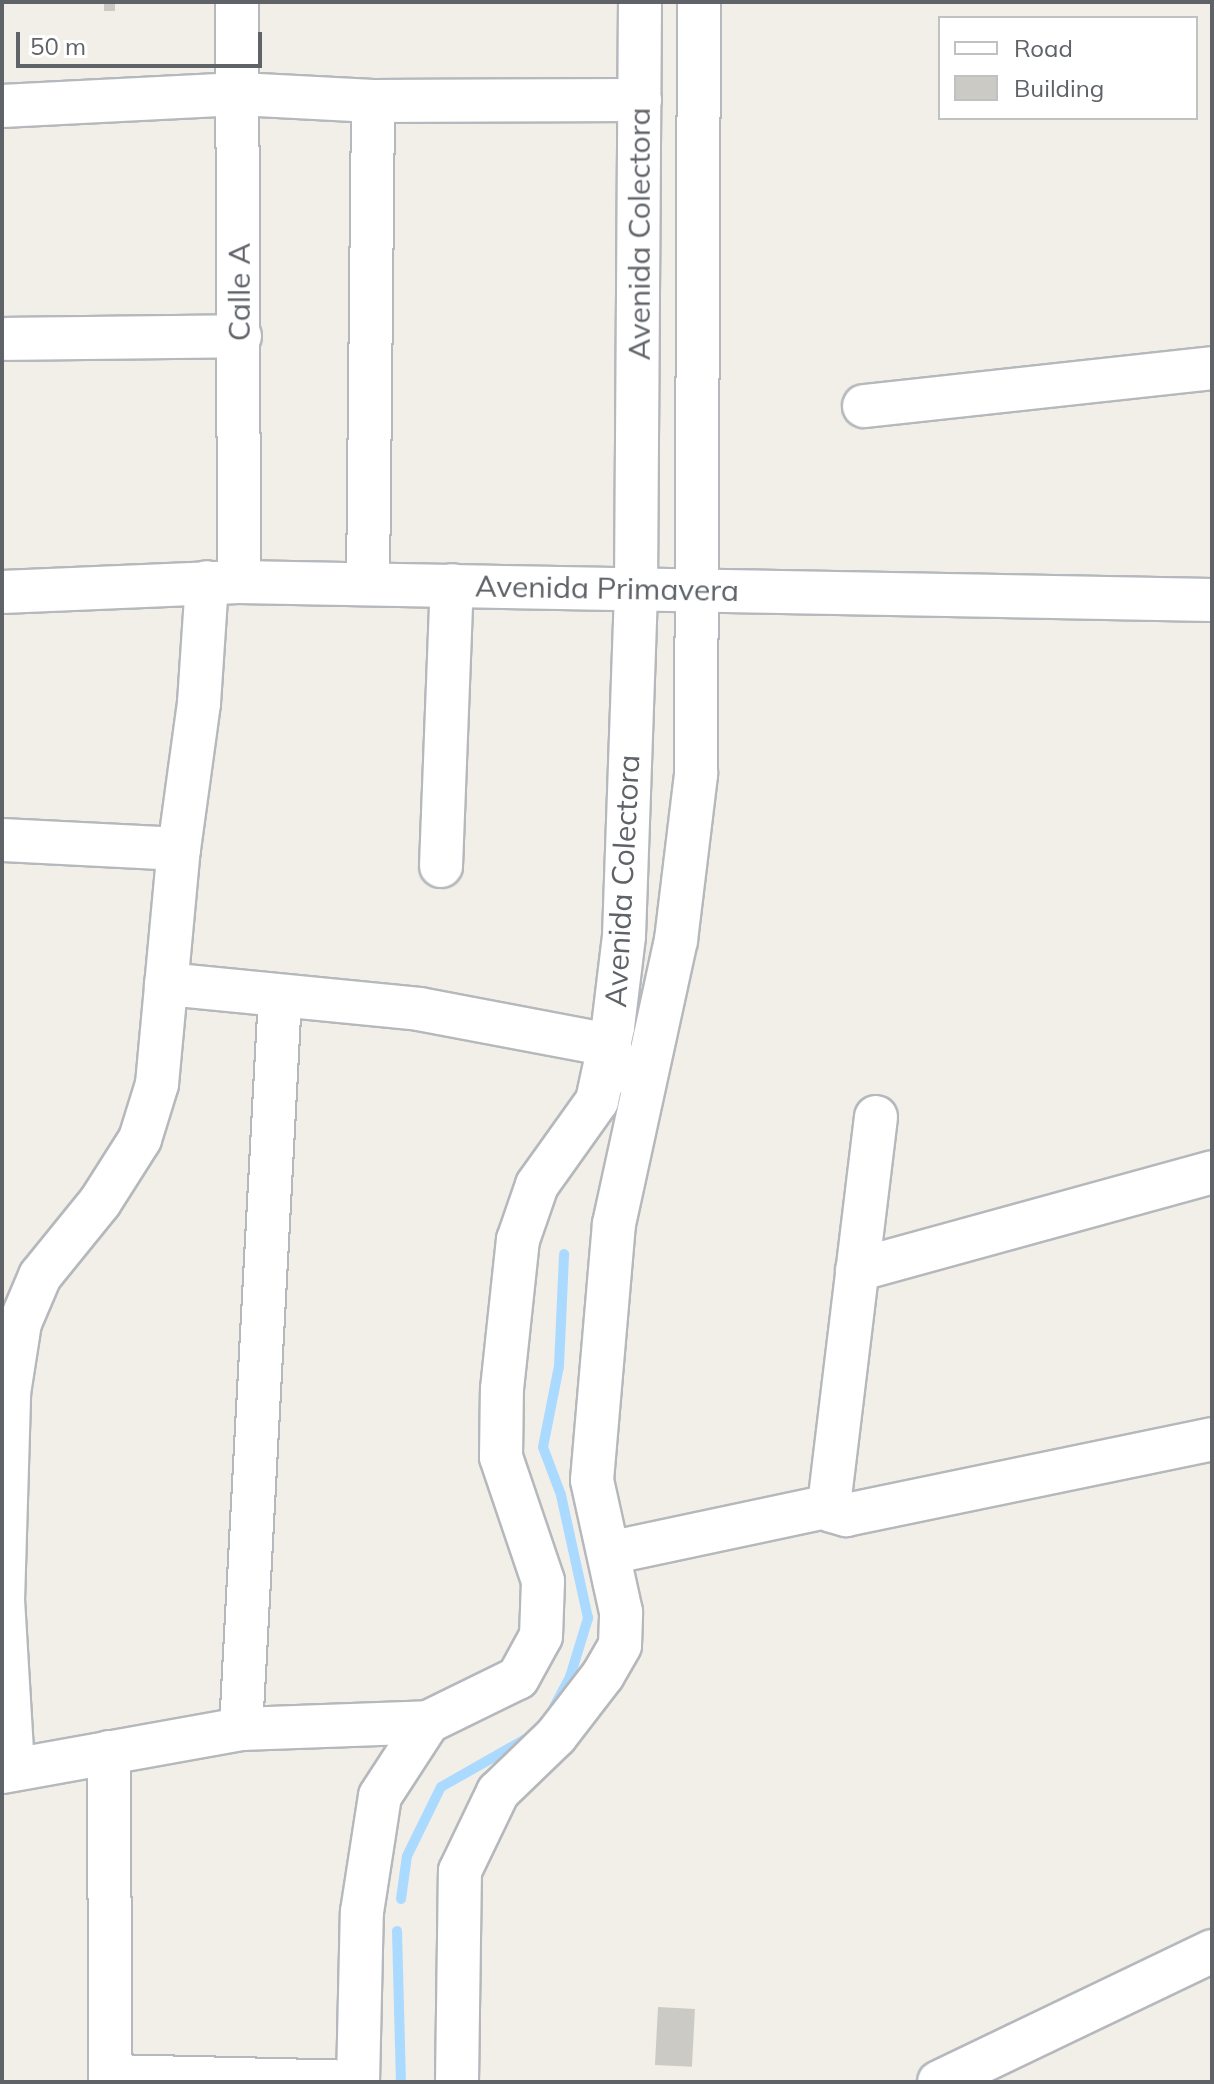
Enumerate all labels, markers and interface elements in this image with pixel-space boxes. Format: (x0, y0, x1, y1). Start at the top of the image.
scale bar (20, 16, 266, 66)
legend (938, 16, 1198, 120)
text: 50 m (30, 31, 86, 61)
text: Road (1014, 33, 1073, 63)
text: Building (1014, 73, 1104, 103)
street label: Avenida Colectora (621, 108, 657, 360)
street label: Calle A (221, 243, 257, 341)
street label: Avenida Primavera (475, 568, 739, 608)
street label: Avenida Colectora (597, 754, 647, 1008)

